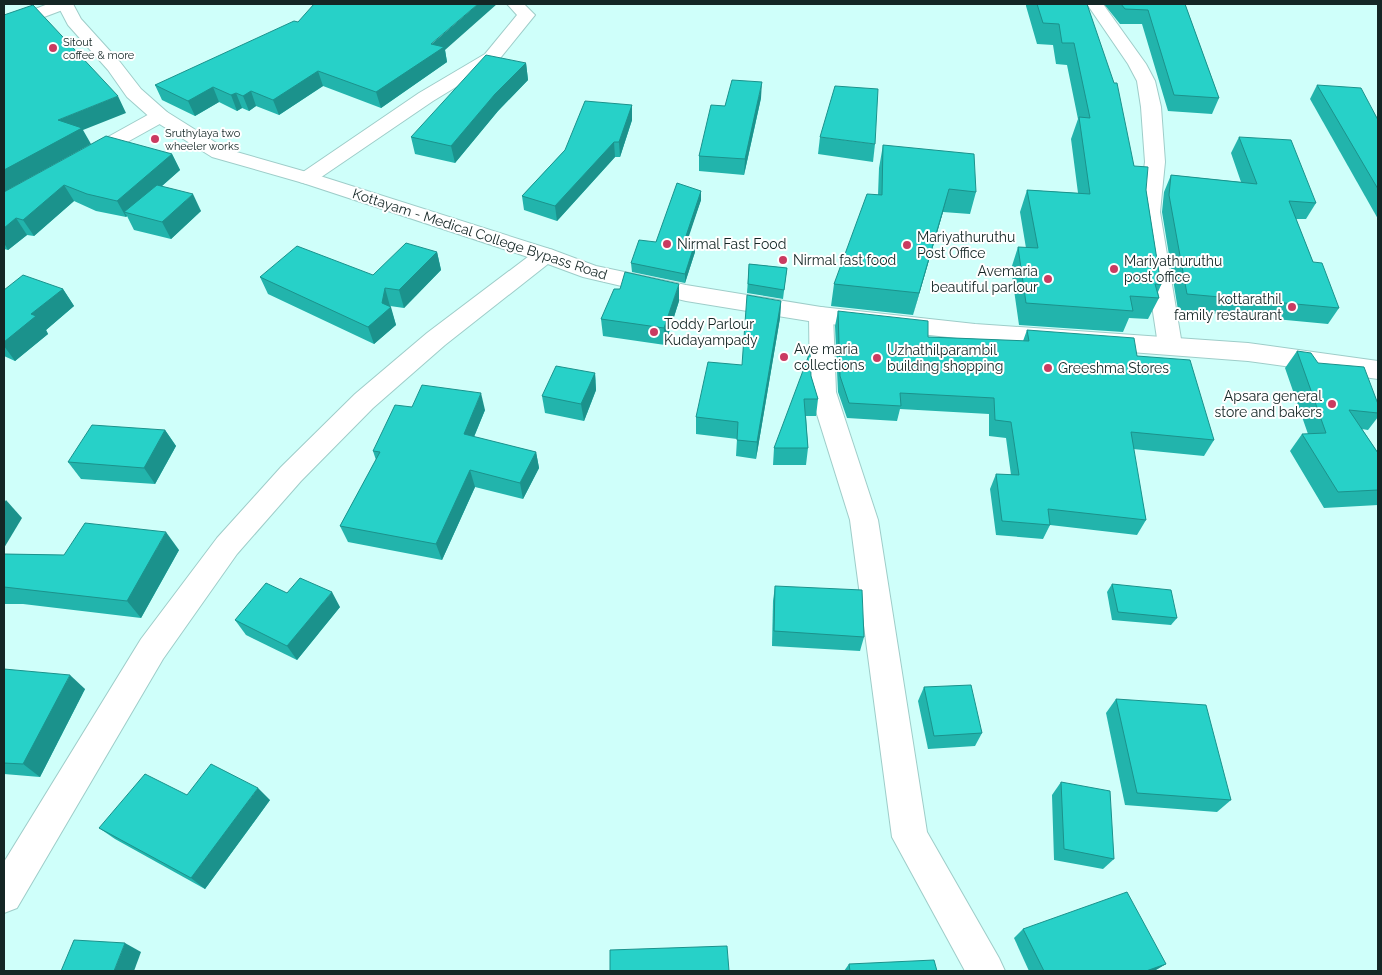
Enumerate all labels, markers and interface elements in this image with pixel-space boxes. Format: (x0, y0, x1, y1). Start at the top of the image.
place label: Sitout coffee & more (63, 36, 135, 62)
marker: Sitout coffee & more (47, 42, 59, 54)
place label: Sruthylaya two wheeler works (165, 127, 241, 153)
marker: Sruthylaya two wheeler works (149, 133, 161, 145)
street label: Kottayam - Medical College Bypass Road (351, 185, 609, 283)
place label: Mariyathuruthu Post Office (917, 229, 1015, 261)
place label: Nirmal Fast Food (677, 236, 786, 252)
marker: Nirmal Fast Food (661, 238, 673, 250)
marker: Mariyathuruthu Post Office (901, 239, 913, 251)
place label: Nirmal fast food (793, 252, 896, 268)
place label: Mariyathuruthu post office (1124, 253, 1222, 285)
marker: Nirmal fast food (777, 254, 789, 266)
place label: Avemaria beautiful parlour (931, 263, 1038, 295)
marker: Mariyathuruthu post office (1108, 263, 1120, 275)
marker: Avemaria beautiful parlour (1042, 273, 1054, 285)
place label: kottarathil family restaurant (1174, 291, 1282, 323)
marker: kottarathil family restaurant (1286, 301, 1298, 313)
place label: Toddy Parlour Kudayampady (664, 316, 758, 348)
marker: Toddy Parlour Kudayampady (648, 326, 660, 338)
place label: Ave maria collections (794, 341, 865, 373)
place label: Uzhathilparambil building shopping (887, 342, 1003, 374)
marker: Ave maria collections (778, 351, 790, 363)
marker: Uzhathilparambil building shopping (871, 352, 883, 364)
place label: Greeshma Stores (1058, 360, 1169, 376)
marker: Greeshma Stores (1042, 362, 1054, 374)
place label: Apsara general store and bakers (1215, 388, 1322, 420)
marker: Apsara general store and bakers (1326, 398, 1338, 410)

